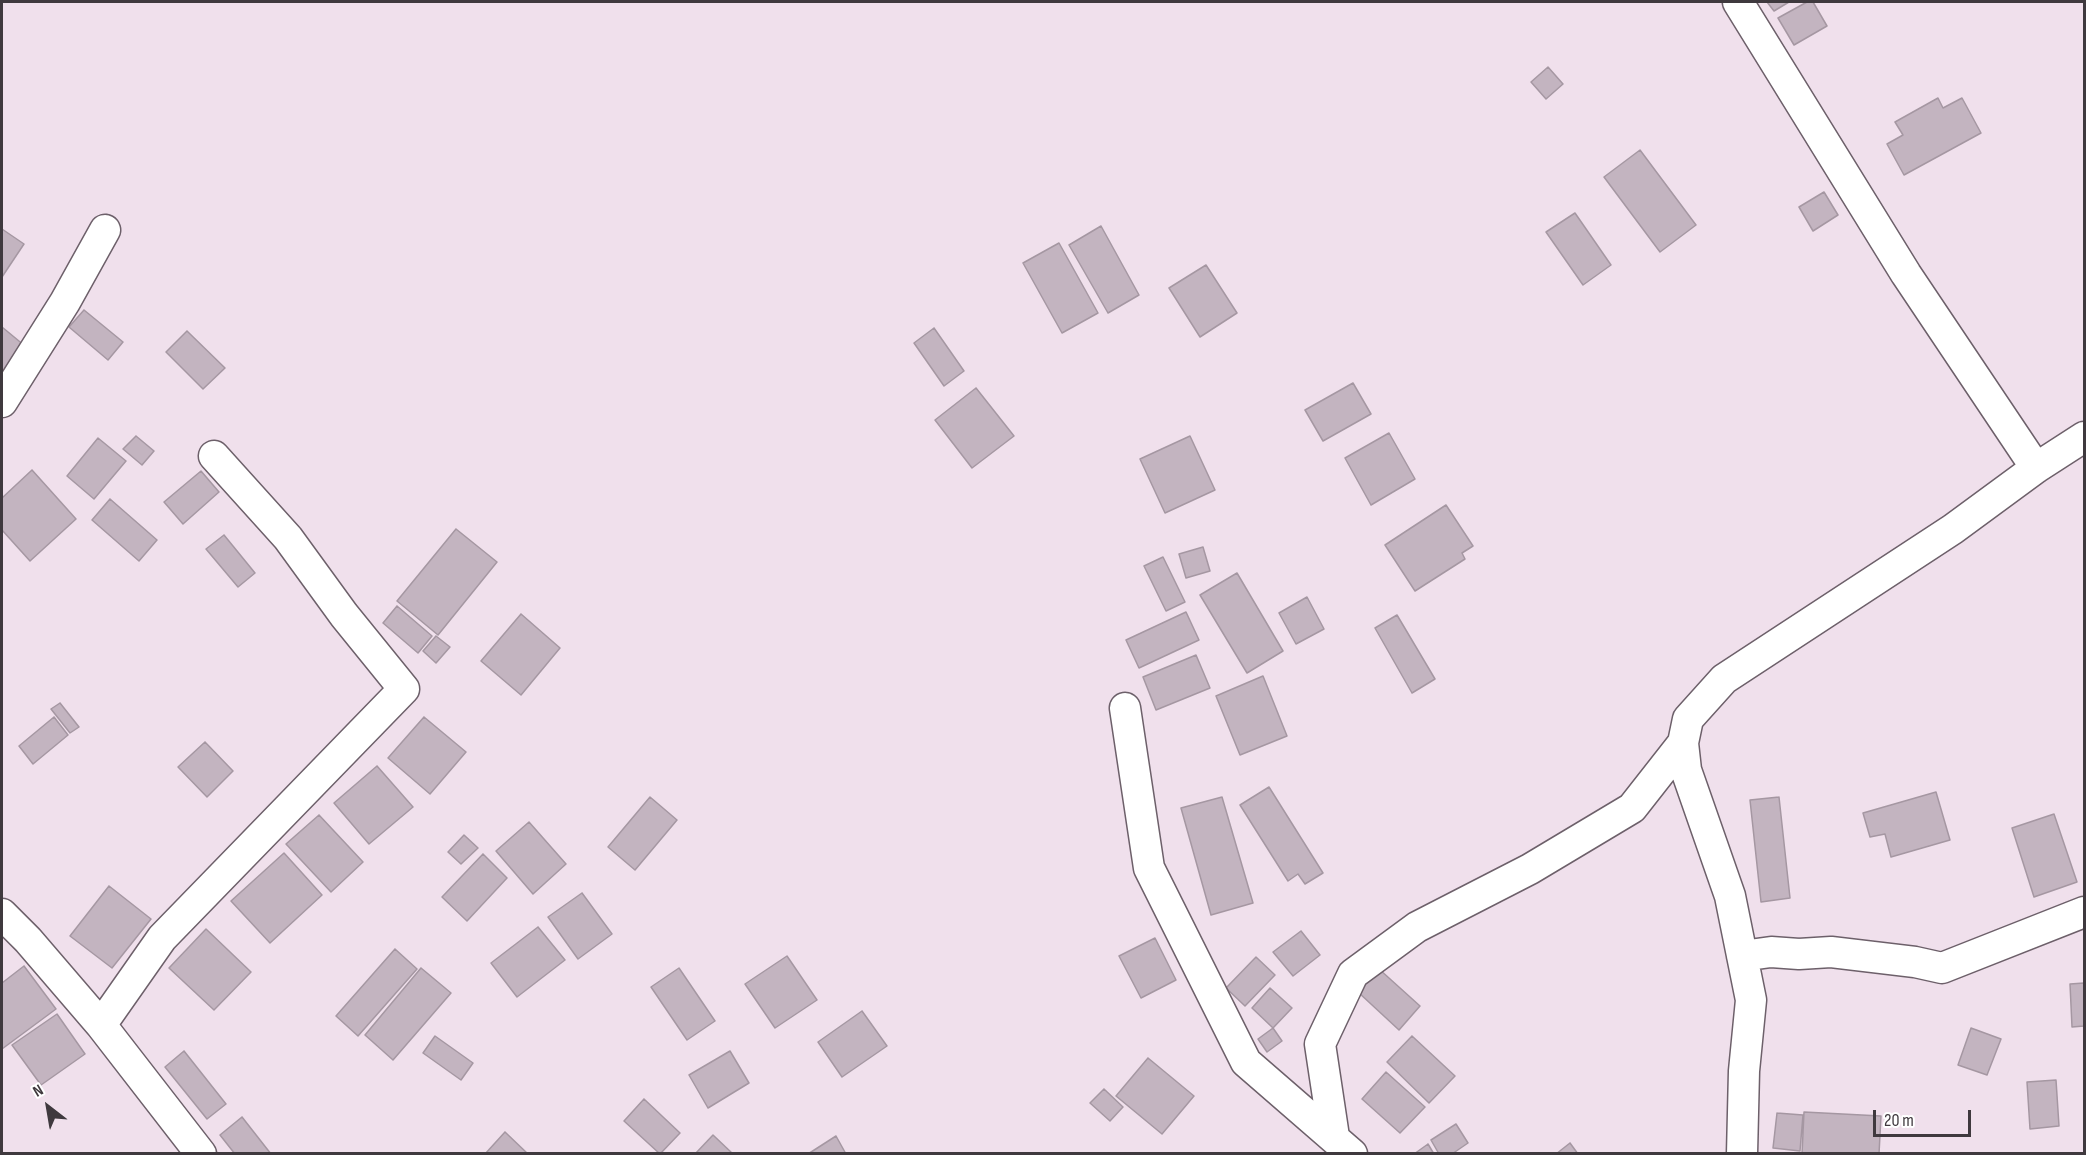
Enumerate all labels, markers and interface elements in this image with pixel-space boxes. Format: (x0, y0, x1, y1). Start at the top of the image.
north arrow (18, 1077, 78, 1137)
text: N (30, 1081, 47, 1101)
scale bar (1876, 1098, 1974, 1136)
text: 20 m (1884, 1110, 1914, 1131)

